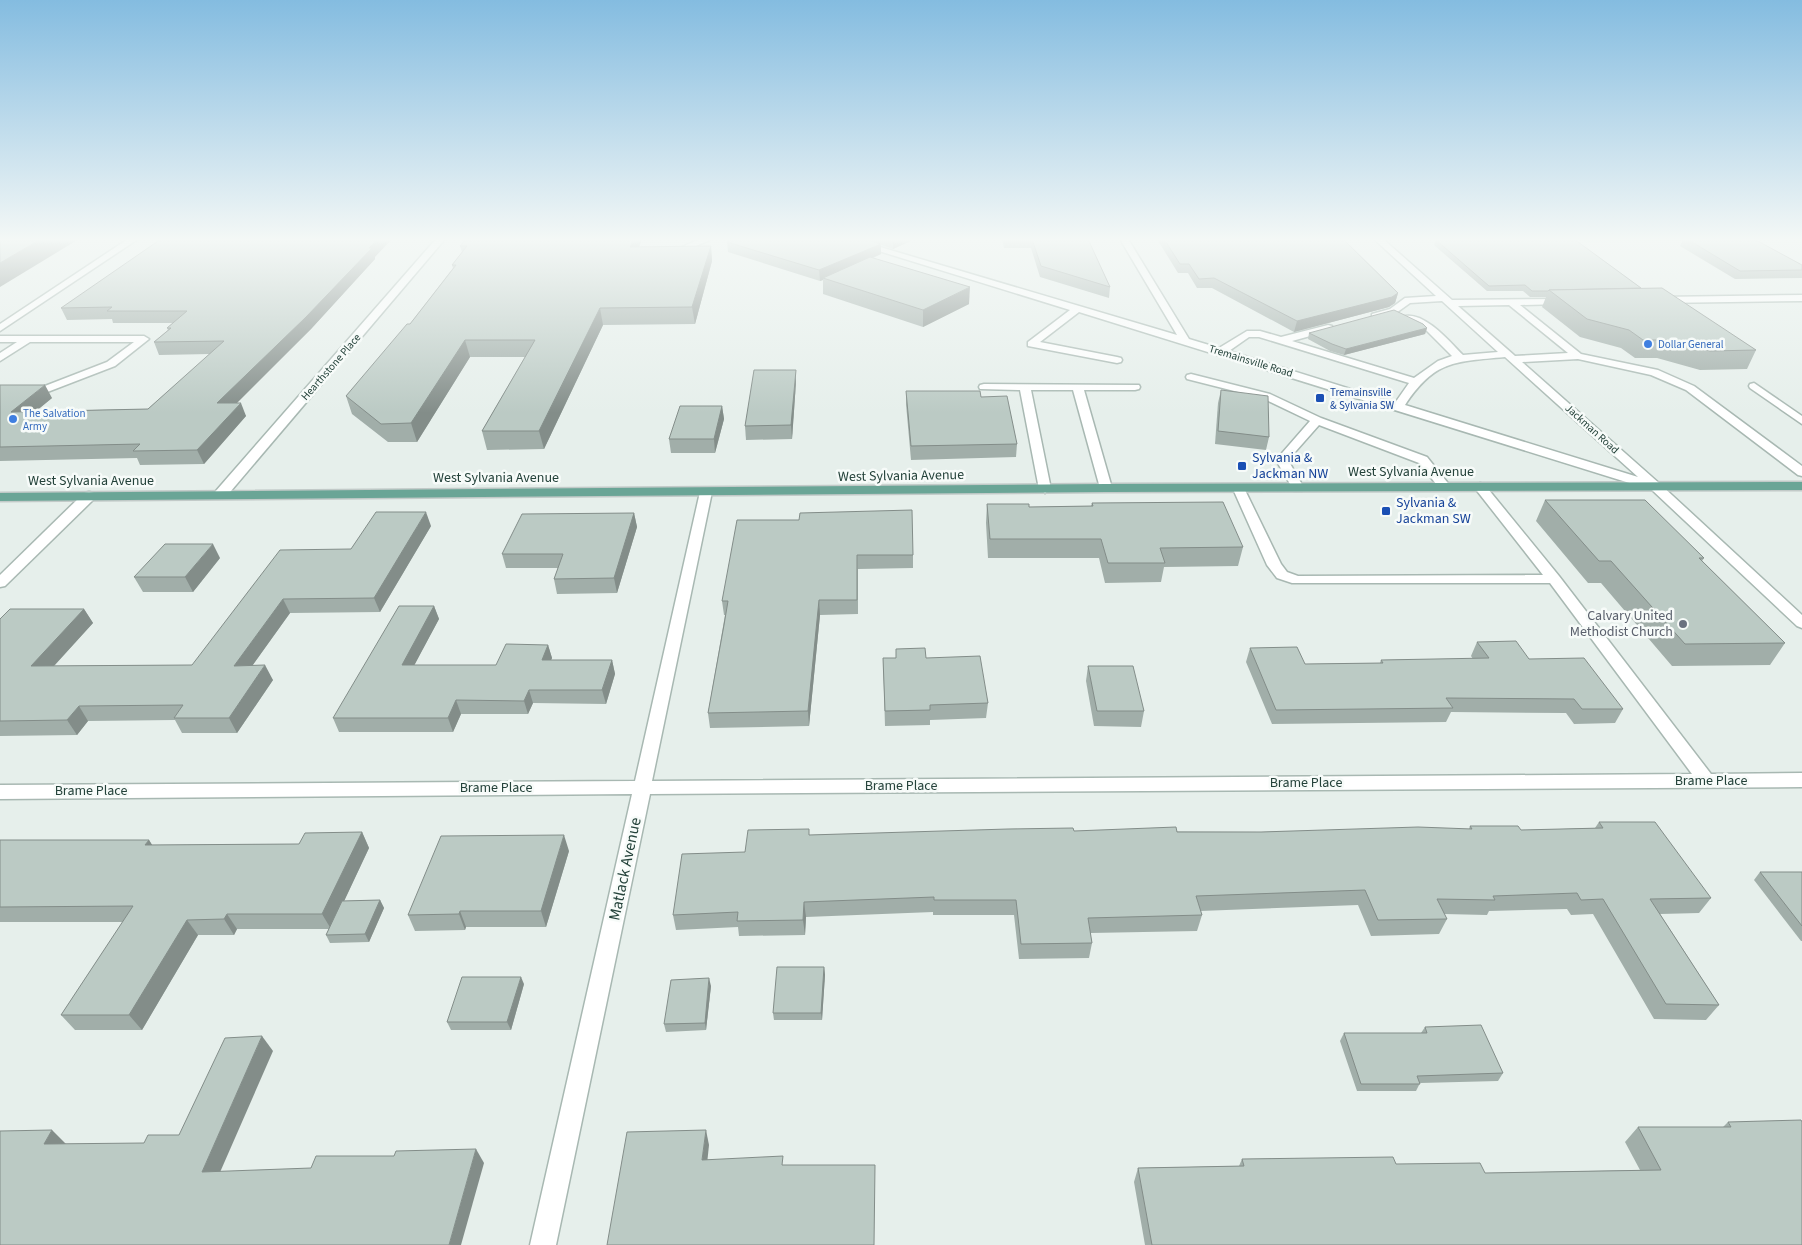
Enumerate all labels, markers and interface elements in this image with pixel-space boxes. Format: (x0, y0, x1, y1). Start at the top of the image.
street label: Hearthstone Place (298, 330, 365, 404)
place label: Dollar General (1658, 337, 1724, 352)
marker: Dollar General (1642, 338, 1654, 350)
street label: Tremainsville Road (1207, 341, 1295, 381)
place label: Tremainsville & Sylvania SW (1330, 385, 1395, 413)
marker: Tremainsville & Sylvania SW (1314, 392, 1326, 404)
street label: Jackman Road (1562, 401, 1622, 457)
place label: The Salvation Army (23, 406, 85, 434)
marker: The Salvation Army (7, 413, 19, 425)
place label: Sylvania & Jackman NW (1252, 448, 1328, 484)
marker: Sylvania & Jackman NW (1236, 460, 1248, 472)
street label: West Sylvania Avenue (1348, 462, 1474, 482)
street label: West Sylvania Avenue (838, 465, 964, 487)
street label: West Sylvania Avenue (433, 468, 559, 488)
street label: West Sylvania Avenue (28, 471, 154, 491)
place label: Sylvania & Jackman SW (1396, 493, 1471, 529)
marker: Sylvania & Jackman SW (1380, 505, 1392, 517)
place label: Calvary United Methodist Church (1570, 606, 1673, 642)
marker: Calvary United Methodist Church (1677, 618, 1689, 630)
street label: Brame Place (1675, 771, 1747, 791)
street label: Brame Place (1270, 773, 1342, 793)
street label: Brame Place (865, 776, 937, 796)
street label: Brame Place (460, 778, 532, 798)
street label: Brame Place (55, 781, 127, 801)
street label: Matlack Avenue (603, 815, 647, 923)

